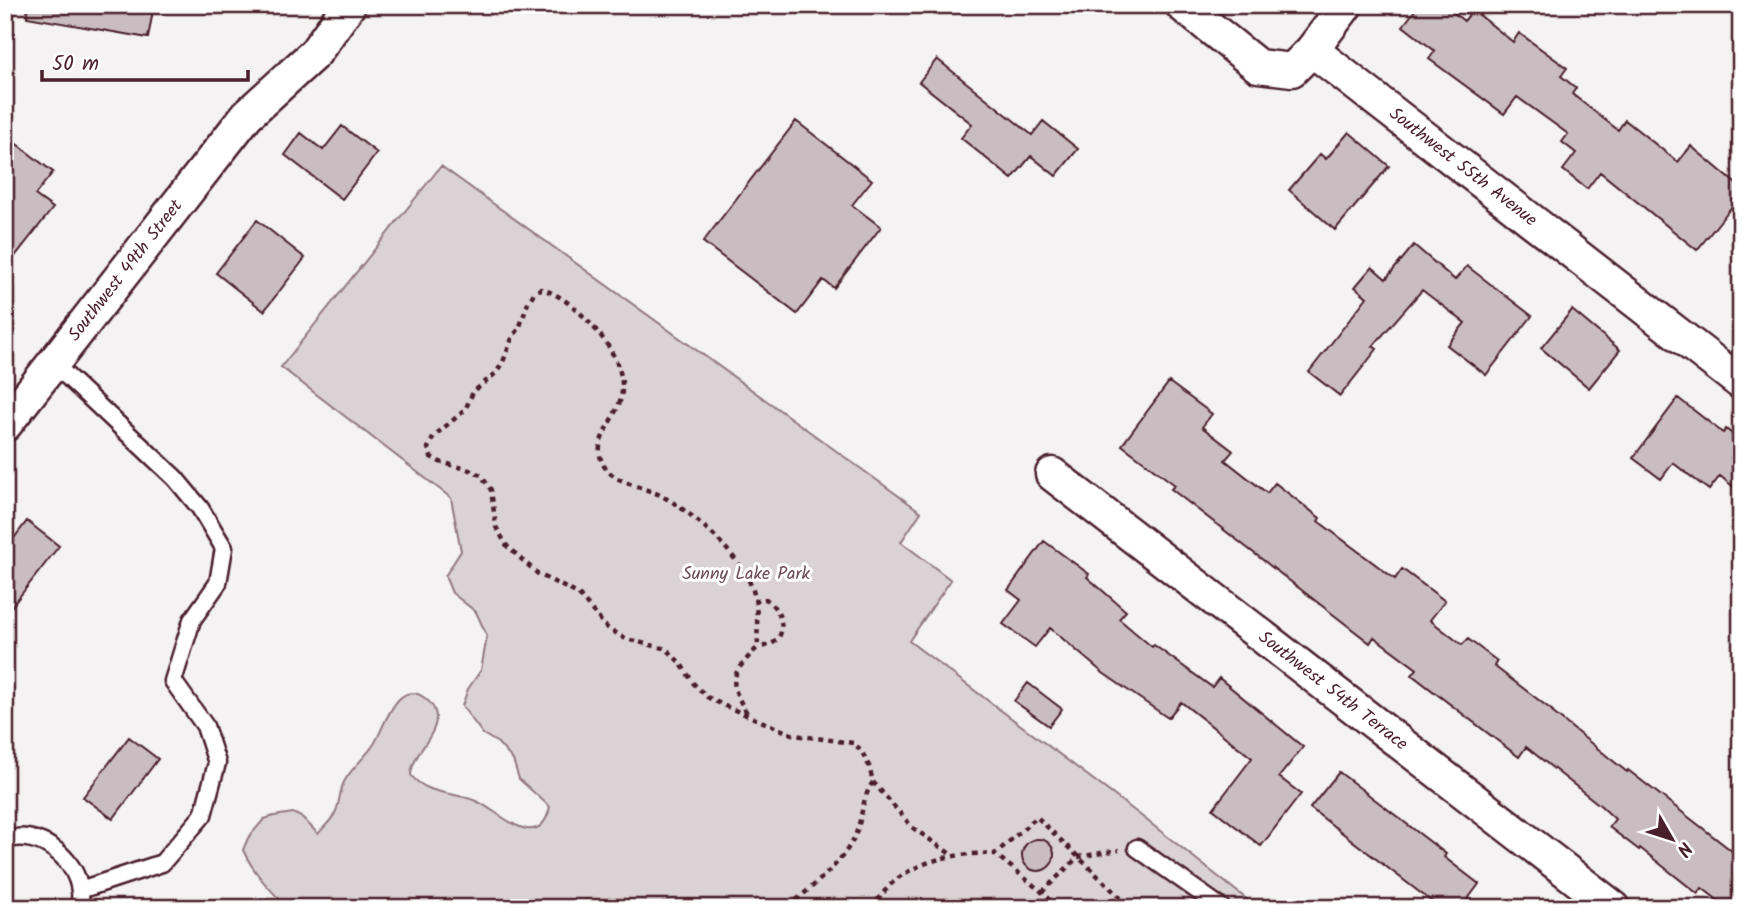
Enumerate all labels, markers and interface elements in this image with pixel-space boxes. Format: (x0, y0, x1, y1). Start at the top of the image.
scale bar (42, 38, 248, 82)
text: 50 m (52, 48, 99, 81)
street label: Southwest 55th Avenue (1382, 100, 1543, 234)
street label: Southwest 49th Street (61, 192, 191, 348)
park label: Sunny Lake Park (682, 560, 810, 589)
street label: Southwest 54th Terrace (1252, 624, 1414, 758)
north arrow (1638, 804, 1708, 874)
text: N (1668, 834, 1699, 863)

